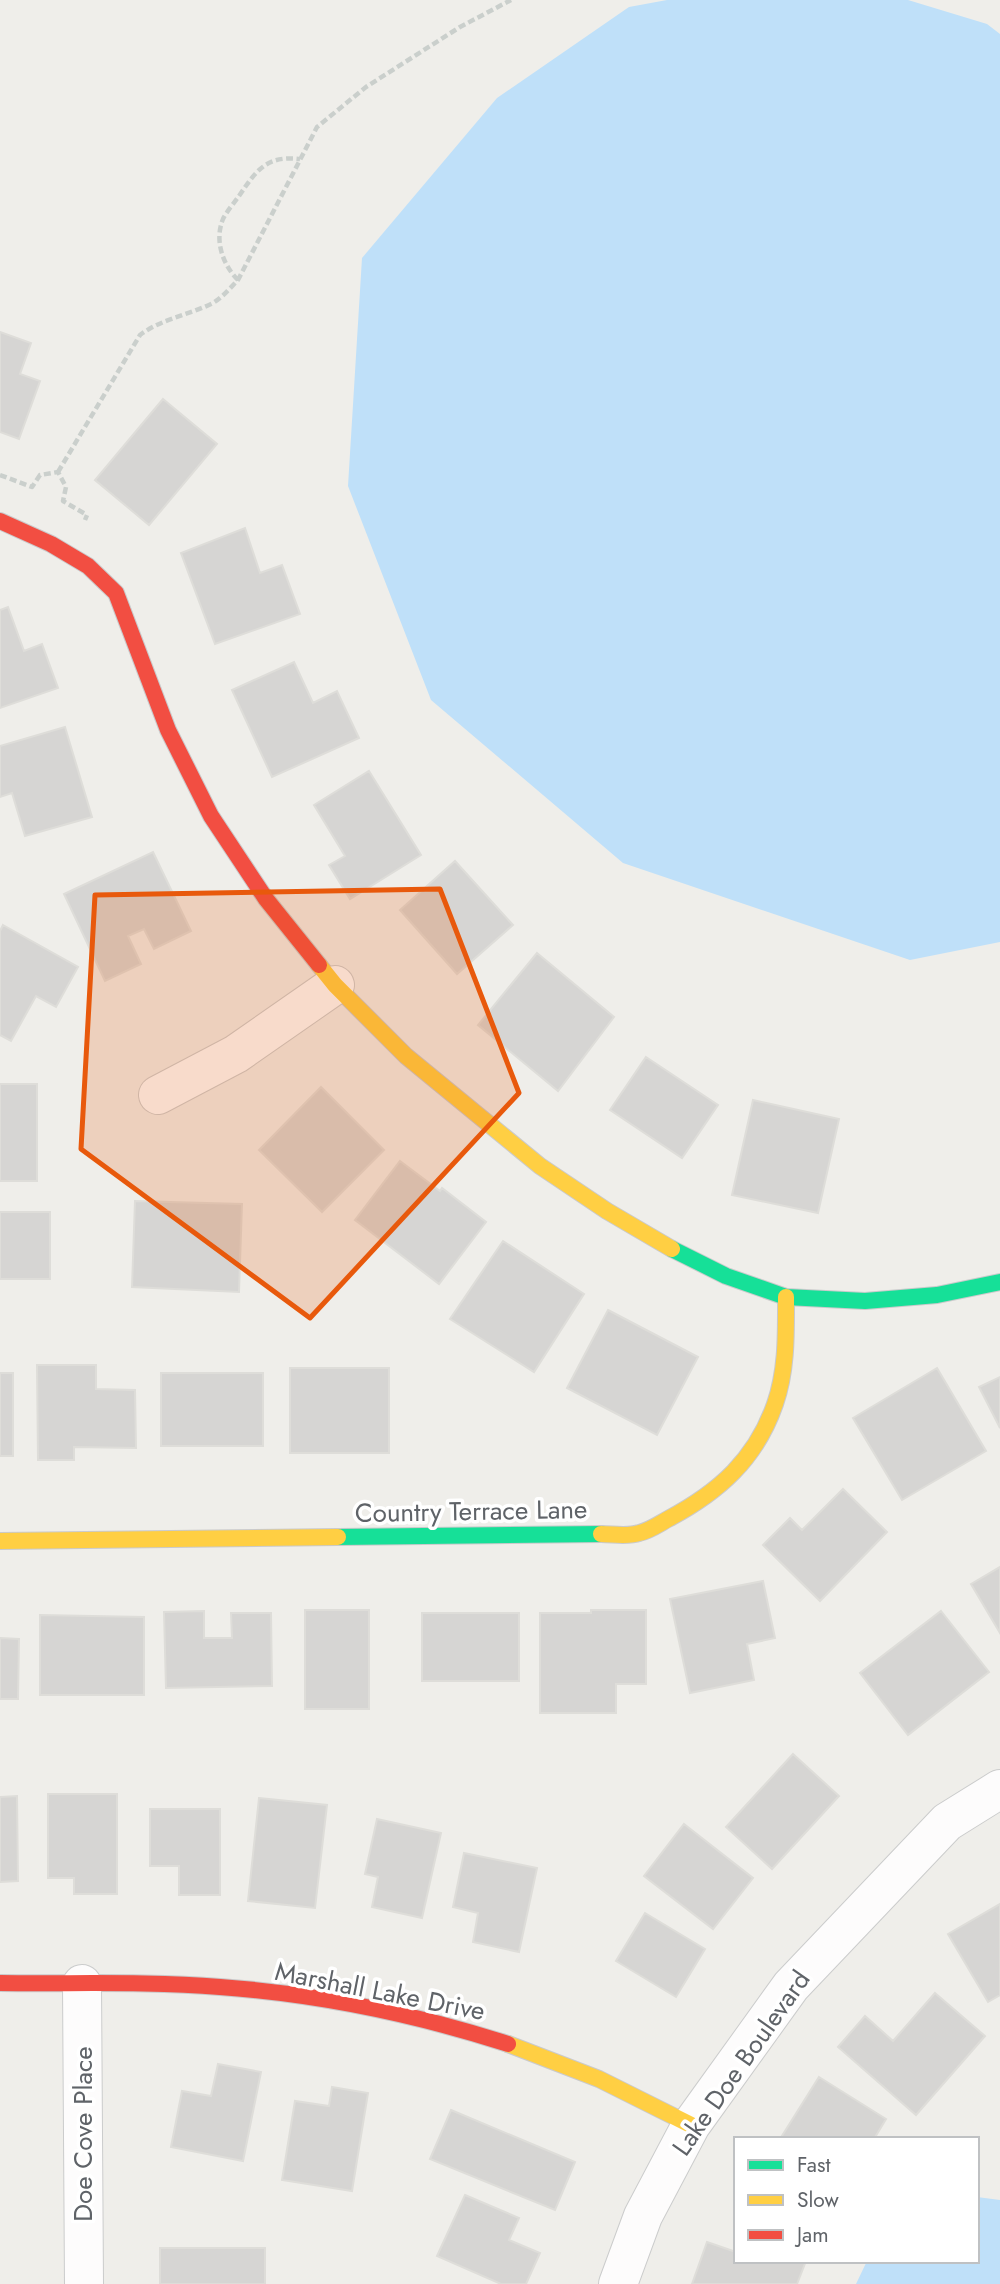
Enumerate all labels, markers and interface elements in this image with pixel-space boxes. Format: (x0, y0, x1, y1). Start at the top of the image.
street label: Country Terrace Lane (354, 1490, 588, 1532)
street label: Marshall Lake Drive (272, 1952, 488, 2030)
street label: Lake Doe Boulevard (663, 1963, 819, 2163)
street label: Doe Cove Place (64, 2046, 102, 2222)
legend (734, 2137, 979, 2263)
text: Fast (797, 2150, 830, 2180)
text: Slow (797, 2185, 839, 2215)
text: Jam (794, 2220, 829, 2250)

